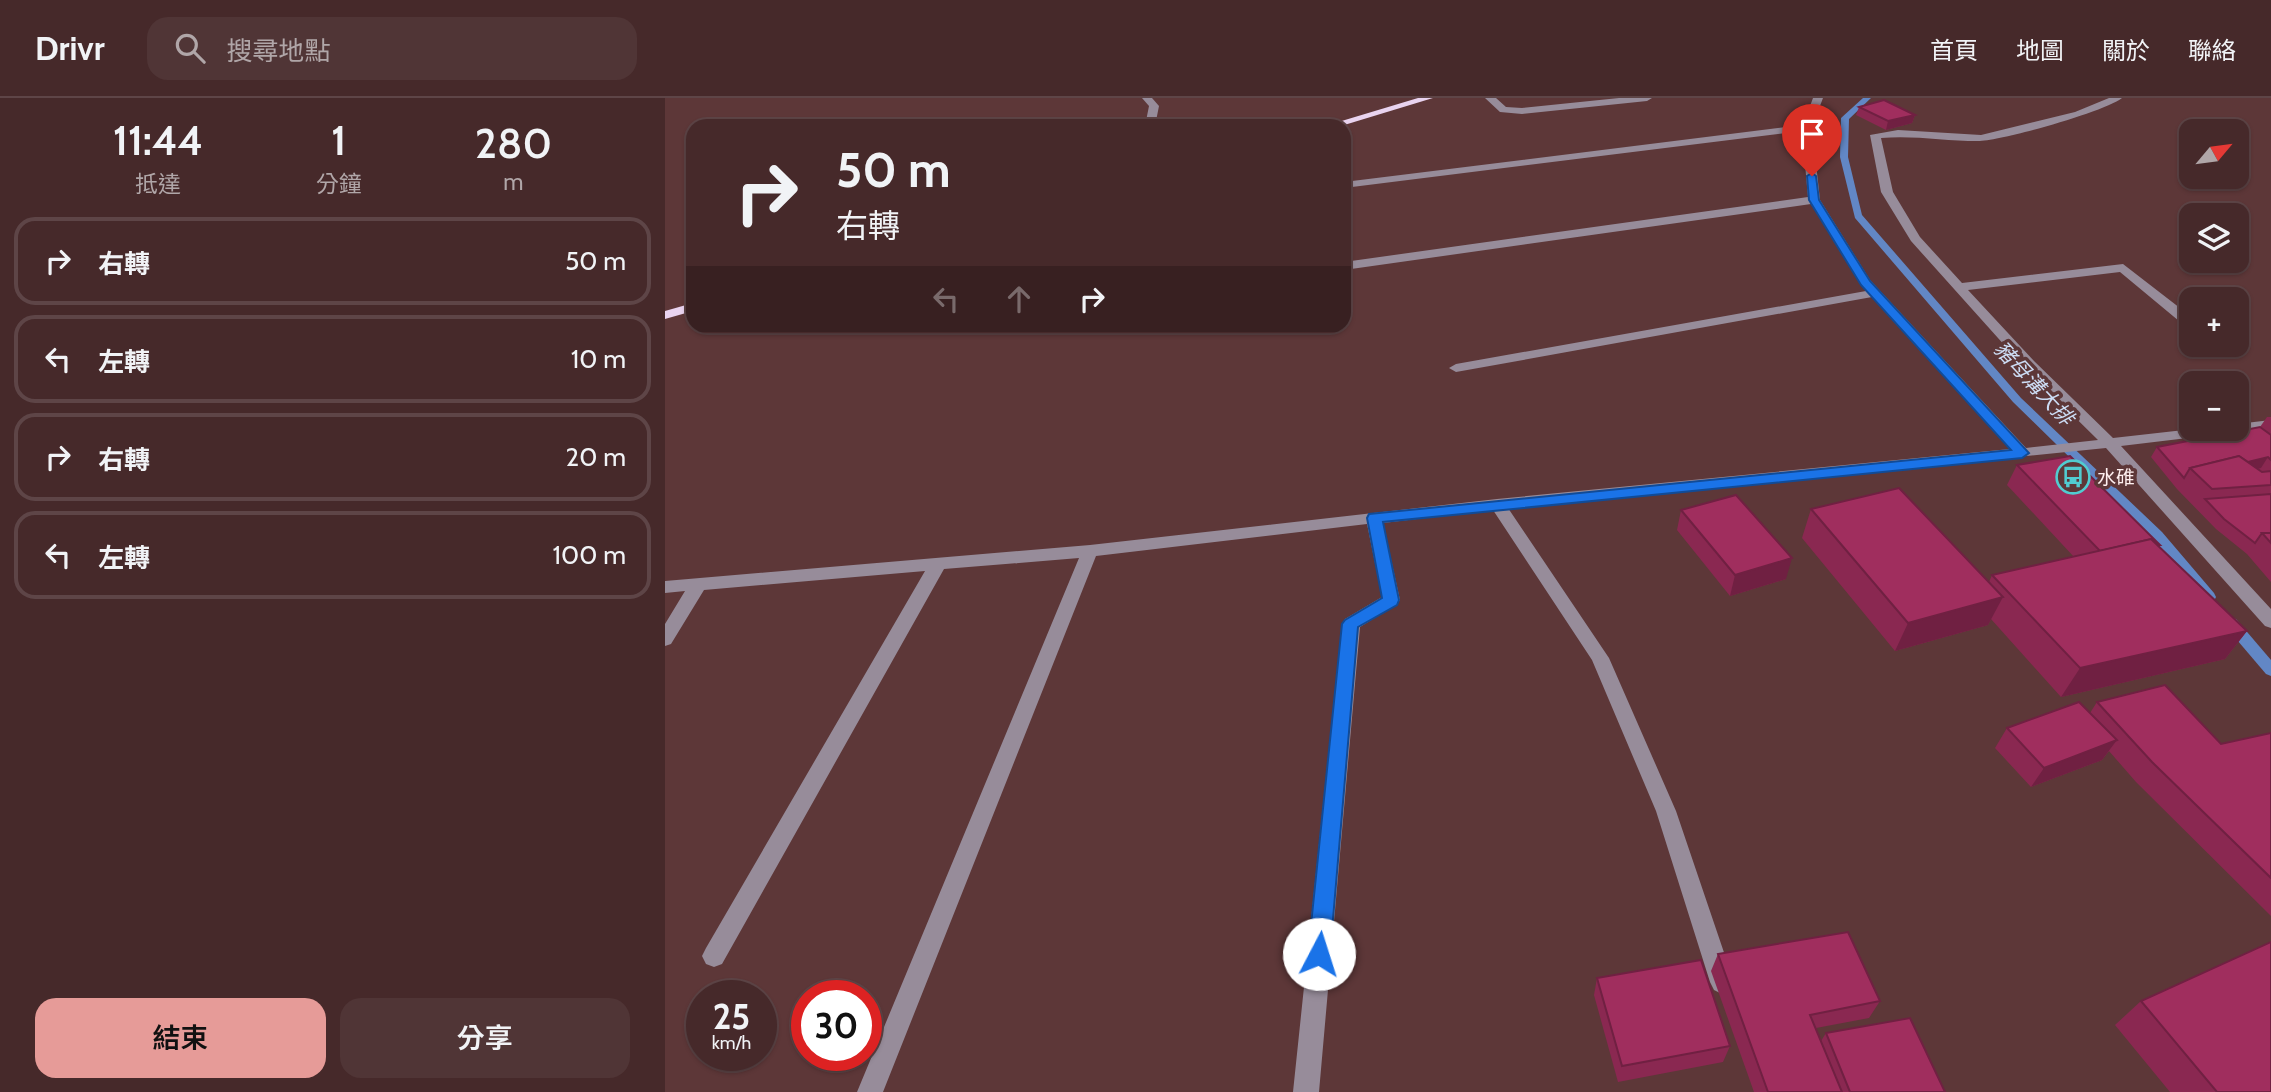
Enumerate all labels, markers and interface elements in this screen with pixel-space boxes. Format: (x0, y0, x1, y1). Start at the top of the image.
search box (147, 17, 637, 80)
text: Drivr (35, 28, 105, 68)
icon: search (171, 29, 209, 67)
text: 搜尋地點 (227, 35, 331, 67)
text: 首頁 (1930, 36, 1978, 65)
text: 地圖 (2016, 36, 2064, 65)
text: 關於 (2102, 36, 2150, 65)
text: 聯絡 (2188, 36, 2236, 65)
pin (1782, 104, 1842, 176)
text: 11:44 (113, 114, 203, 166)
text: 1 (331, 114, 346, 166)
icon: arrive (1793, 115, 1831, 153)
text: 280 (475, 117, 552, 169)
north arrow (2179, 119, 2249, 189)
map controls (2179, 119, 2249, 441)
text: 50 m (836, 140, 951, 199)
icon: right (721, 147, 812, 238)
text: m (503, 168, 523, 196)
text: 抵達 (135, 170, 181, 198)
text: 分鐘 (316, 170, 362, 198)
button: layers (2179, 203, 2249, 273)
text: 右轉 (836, 206, 900, 245)
icon: right (39, 242, 77, 280)
text: 50 m (565, 245, 626, 277)
text: 右轉 (98, 248, 150, 280)
icon: left (927, 280, 965, 318)
icon: ahead (1000, 280, 1038, 318)
icon: right (1073, 280, 1111, 318)
button: + (2179, 287, 2249, 357)
water label: 豬母溝大排 (1989, 336, 2081, 432)
icon: left (39, 340, 77, 378)
text: 10 m (571, 343, 626, 375)
text: 左轉 (98, 346, 150, 378)
button: − (2179, 371, 2249, 441)
icon: right (39, 438, 77, 476)
text: 20 m (566, 441, 626, 473)
text: 右轉 (98, 444, 150, 476)
bus stop icon: 水碓 (2054, 458, 2092, 496)
place label: 水碓 (2097, 466, 2135, 489)
icon: left (39, 536, 77, 574)
text: 100 m (553, 539, 626, 571)
text: 左轉 (98, 542, 150, 574)
position arrow (1282, 917, 1356, 991)
speed limit sign: 30 (791, 980, 882, 1071)
text: 25 (713, 995, 750, 1038)
button: 結束 (35, 998, 326, 1078)
button: 分享 (340, 998, 630, 1078)
text: km/h (712, 1032, 751, 1054)

